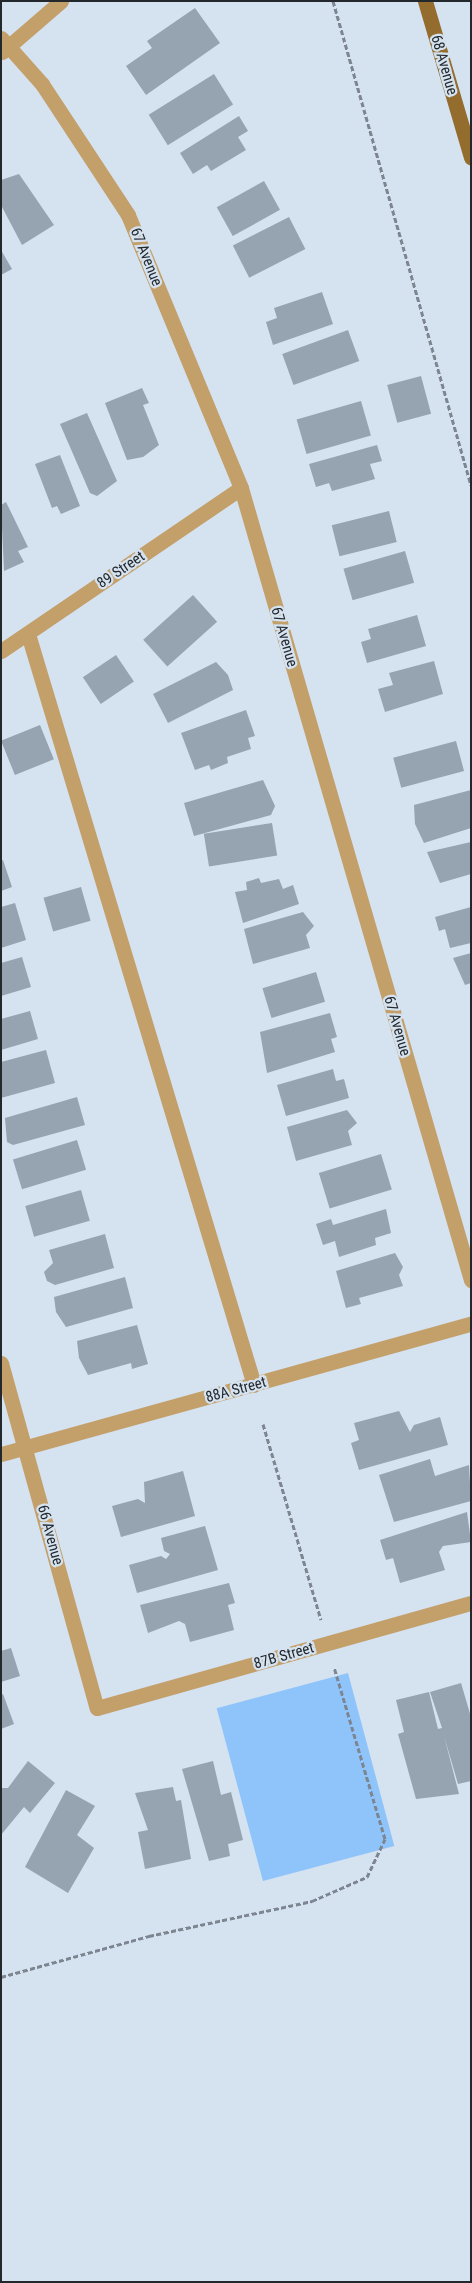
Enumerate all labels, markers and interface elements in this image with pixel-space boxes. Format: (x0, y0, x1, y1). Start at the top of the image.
street label: 68 Avenue (427, 33, 461, 97)
street label: 67 Avenue (126, 225, 166, 289)
street label: 89 Street (94, 548, 148, 592)
street label: 67 Avenue (267, 605, 301, 669)
street label: 67 Avenue (380, 994, 414, 1058)
street label: 88A Street (204, 1373, 268, 1407)
street label: 66 Avenue (33, 1503, 67, 1567)
street label: 87B Street (252, 1639, 316, 1673)

